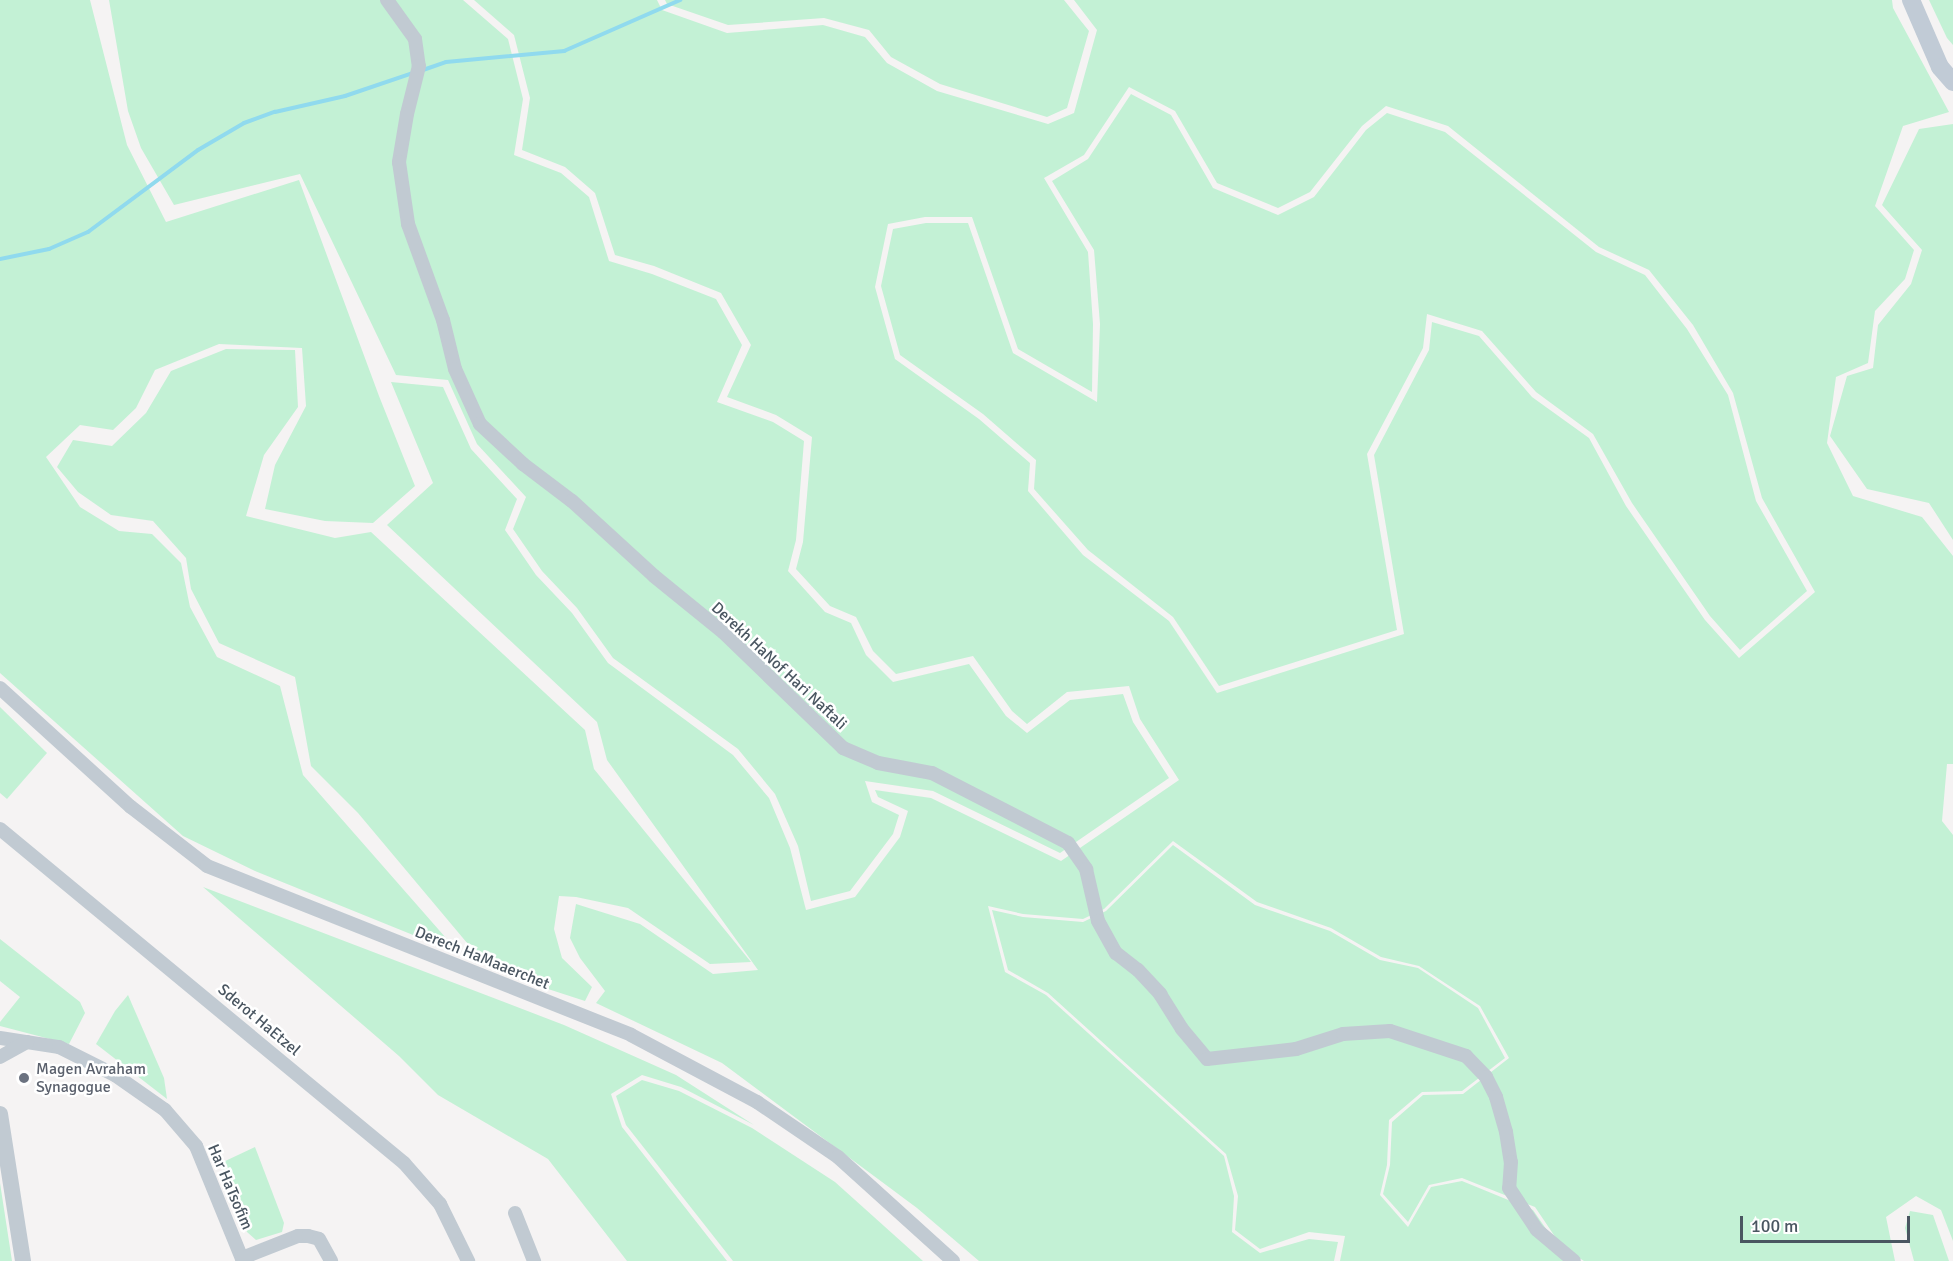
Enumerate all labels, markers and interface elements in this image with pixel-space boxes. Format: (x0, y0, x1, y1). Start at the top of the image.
street label: Derekh HaNof Hari Naftali (707, 598, 851, 734)
street label: Derech HaMaaerchet (412, 922, 552, 994)
street label: Sderot HaEtzel (214, 980, 304, 1060)
place label: Magen Avraham Synagogue (36, 1059, 146, 1097)
marker: Magen Avraham Synagogue (17, 1071, 31, 1085)
street label: Har HaTsofim (203, 1141, 257, 1233)
scale bar (1743, 1204, 1912, 1242)
text: 100 m (1751, 1215, 1798, 1237)

